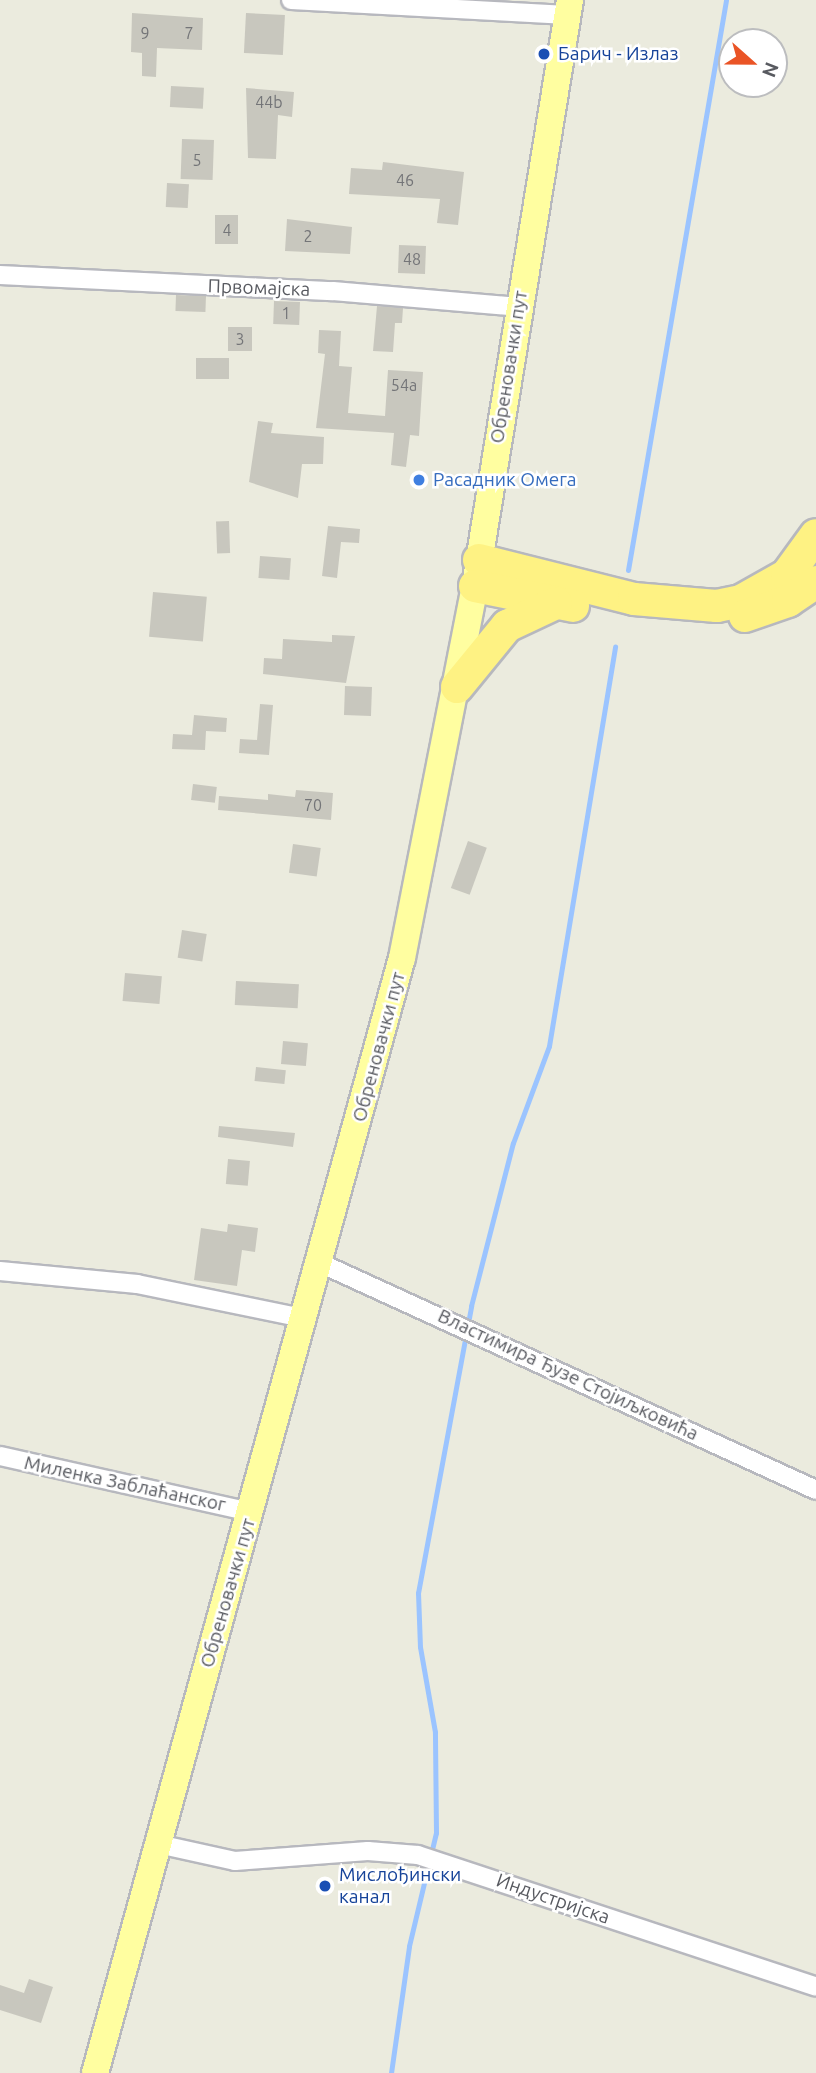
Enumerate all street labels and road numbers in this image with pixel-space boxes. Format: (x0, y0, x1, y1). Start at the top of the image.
street label: Првомајска (207, 275, 311, 301)
street label: Обреновачки пут (486, 289, 532, 445)
street label: Обреновачки пут (348, 970, 410, 1124)
street label: Властимира Ђузе Стојиљковића (434, 1304, 702, 1446)
street label: Миленка Заблаћанског (22, 1451, 228, 1517)
street label: Обреновачки пут (196, 1516, 260, 1670)
street label: Индустријска (493, 1869, 613, 1929)

